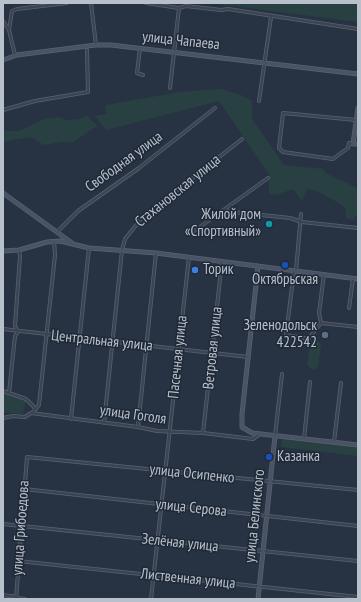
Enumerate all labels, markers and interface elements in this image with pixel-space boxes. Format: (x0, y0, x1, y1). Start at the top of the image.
street label: улица Чапаева (141, 28, 221, 54)
street label: Свободная улица (82, 128, 166, 196)
street label: Стахановская улица (132, 151, 224, 231)
place label: Жилой дом «Спортивный» (185, 206, 261, 241)
marker: Жилой дом «Спортивный» (264, 219, 274, 229)
marker: Октябрьская (280, 260, 290, 270)
place label: Торик (203, 261, 234, 279)
marker: Торик (190, 265, 200, 275)
place label: Октябрьская (252, 271, 318, 289)
street label: Ветровая улица (200, 306, 226, 390)
street label: Пасечная улица (165, 315, 191, 399)
place label: Зеленодольск 422542 (243, 317, 317, 352)
street label: Центральная улица (50, 327, 154, 355)
marker: Зеленодольск 422542 (320, 330, 330, 340)
street label: улица Гоголя (99, 401, 167, 429)
place label: Казанка (277, 448, 320, 466)
marker: Казанка (264, 452, 274, 462)
street label: улица Осипенко (149, 461, 235, 487)
street label: улица Белинского (241, 468, 269, 564)
street label: улица Грибоедова (9, 480, 33, 576)
street label: улица Серова (154, 495, 228, 521)
street label: Зелёная улица (141, 530, 219, 556)
street label: Лиственная улица (140, 565, 236, 593)

